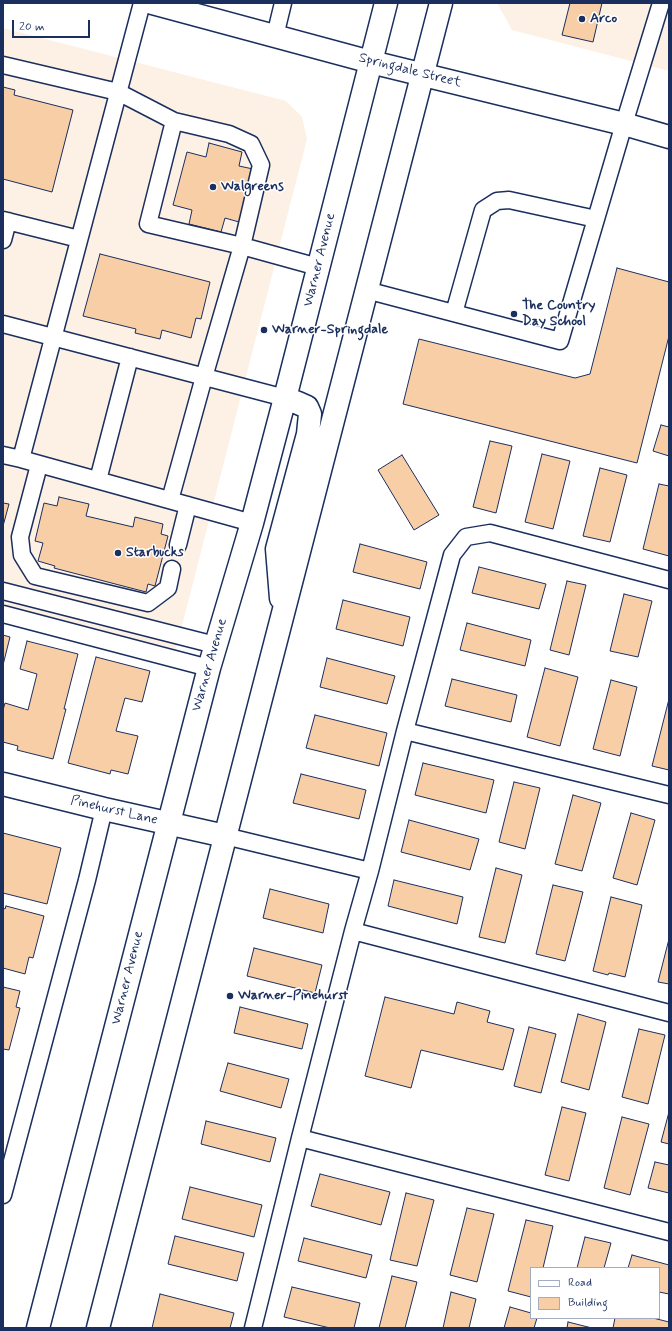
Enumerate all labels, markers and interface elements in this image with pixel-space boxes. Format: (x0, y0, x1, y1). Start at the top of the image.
place label: Arco (590, 11, 617, 27)
scale bar (14, 12, 92, 38)
marker: Arco (577, 14, 587, 24)
text: 20 m (19, 19, 45, 35)
street label: Springdale Street (357, 50, 463, 92)
place label: Walgreens (221, 179, 284, 195)
marker: Walgreens (208, 182, 218, 192)
street label: Warner Avenue (300, 211, 340, 309)
place label: The Country Day School (522, 298, 595, 330)
marker: The Country Day School (509, 309, 519, 319)
place label: Warner-Springdale (272, 322, 388, 338)
marker: Warner-Springdale (259, 325, 269, 335)
place label: Starbucks (126, 545, 184, 561)
marker: Starbucks (113, 548, 123, 558)
street label: Warner Avenue (189, 616, 231, 714)
street label: Pinehurst Lane (69, 793, 159, 829)
street label: Warner Avenue (108, 929, 148, 1027)
place label: Warner-Pinehurst (238, 988, 348, 1004)
marker: Warner-Pinehurst (225, 991, 235, 1001)
legend (530, 1267, 660, 1319)
text: Road (568, 1275, 592, 1291)
text: Building (568, 1295, 608, 1311)

